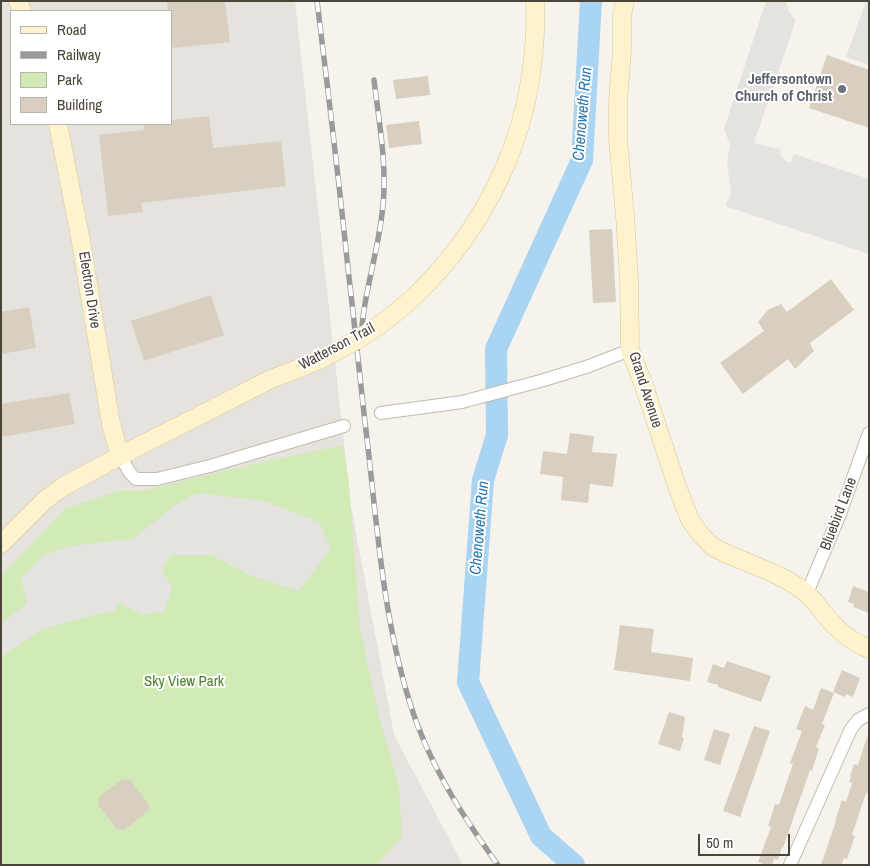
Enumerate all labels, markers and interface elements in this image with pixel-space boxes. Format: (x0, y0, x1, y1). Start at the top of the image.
legend (10, 10, 172, 125)
text: Road (57, 19, 86, 40)
text: Railway (57, 44, 101, 65)
water label: Chenoweth Run (569, 66, 597, 162)
text: Park (57, 69, 82, 90)
place label: Jeffersontown Church of Christ (735, 71, 832, 106)
marker: Jeffersontown Church of Christ (836, 83, 848, 95)
text: Building (57, 94, 102, 115)
street label: Electron Drive (74, 250, 104, 330)
street label: Watterson Trail (296, 320, 378, 374)
street label: Grand Avenue (624, 350, 666, 430)
street label: Bluebird Lane (817, 475, 861, 553)
water label: Chenoweth Run (466, 480, 494, 576)
park label: Sky View Park (144, 673, 224, 691)
scale bar (700, 824, 792, 856)
text: 50 m (706, 832, 733, 853)

